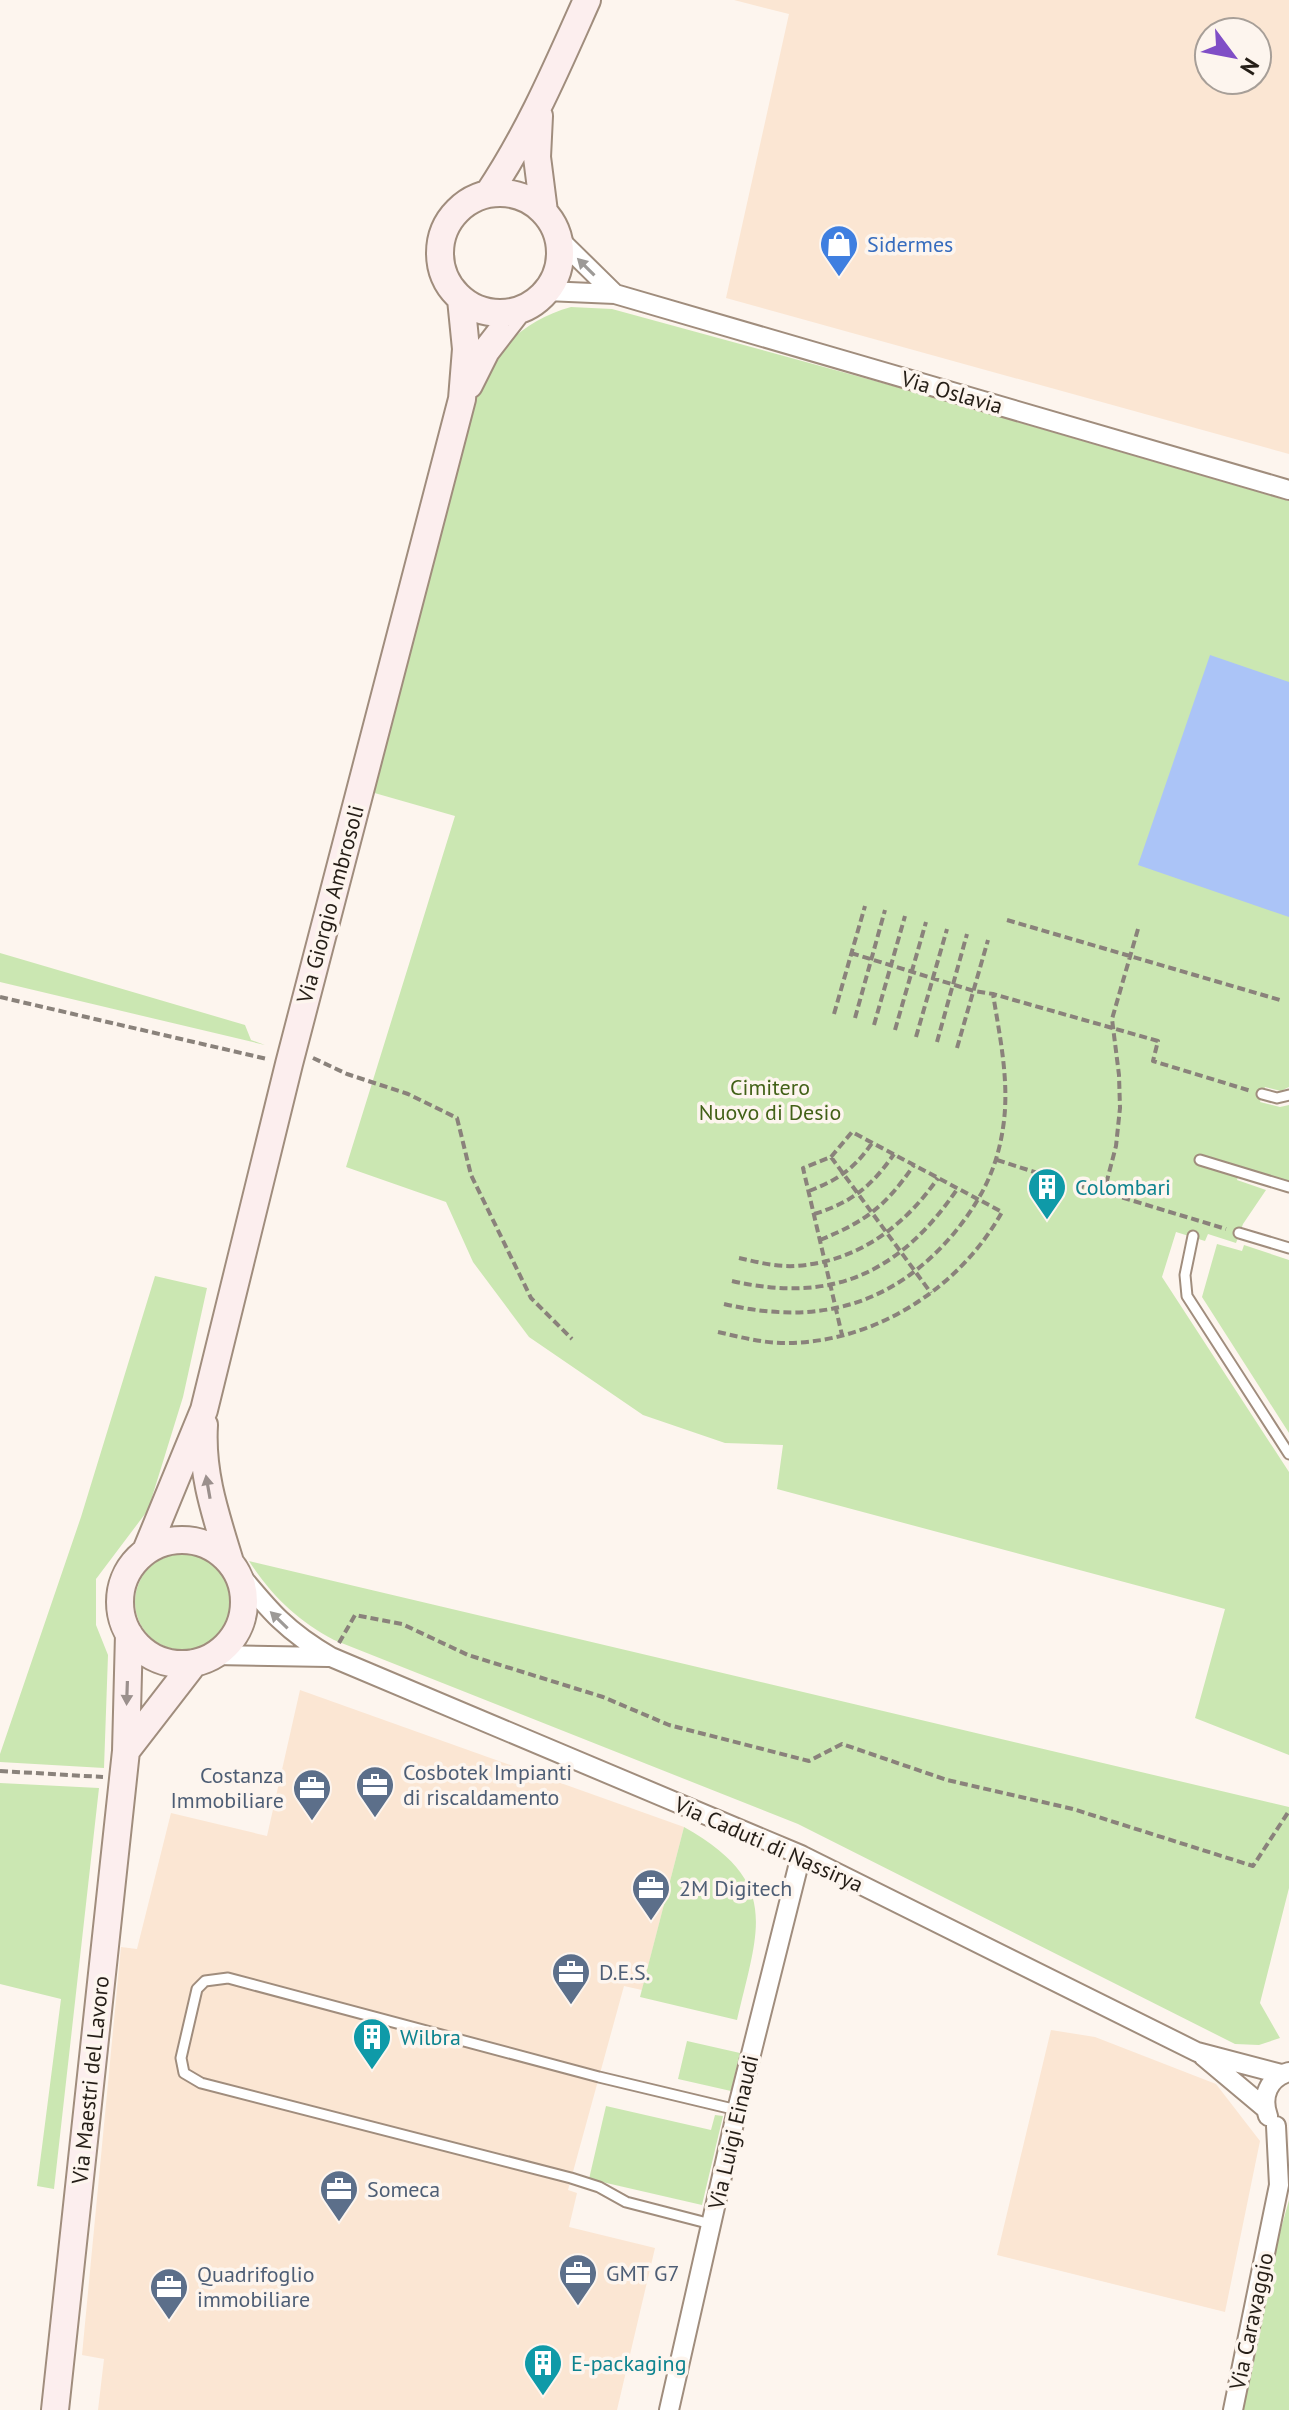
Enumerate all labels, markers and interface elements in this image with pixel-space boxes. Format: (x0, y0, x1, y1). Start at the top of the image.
north arrow (1193, 16, 1273, 96)
text: N (1234, 53, 1266, 80)
shop icon: Sidermes (818, 223, 860, 278)
place label: Sidermes (867, 230, 953, 258)
one-way arrow (577, 258, 596, 277)
street label: Via Oslavia (897, 364, 1006, 420)
street label: Via Giorgio Ambrosoli (290, 802, 370, 1007)
park label: Cimitero Nuovo di Desio (699, 1073, 841, 1126)
building icon: Colombari (1026, 1166, 1068, 1221)
place label: Colombari (1075, 1173, 1171, 1201)
one-way arrow (202, 1475, 214, 1500)
one-way arrow (270, 1611, 289, 1629)
one-way arrow (121, 1681, 134, 1706)
place label: Cosbotek Impianti di riscaldamento (403, 1758, 572, 1811)
place label: Costanza Immobiliare (170, 1761, 284, 1814)
office icon: Cosbotek Impianti di riscaldamento (354, 1764, 396, 1819)
office icon: Costanza Immobiliare (291, 1767, 333, 1822)
street label: Via Caduti di Nassirya (669, 1789, 868, 1898)
office icon: 2M Digitech (630, 1867, 672, 1922)
place label: 2M Digitech (679, 1874, 792, 1902)
office icon: D.E.S. (550, 1951, 592, 2006)
place label: D.E.S. (599, 1958, 650, 1986)
street label: Via Maestri del Lavoro (65, 1974, 115, 2187)
building icon: Wilbra (351, 2016, 393, 2071)
place label: Wilbra (400, 2023, 461, 2051)
street label: Via Luigi Einaudi (701, 2052, 764, 2213)
office icon: Someca (318, 2168, 360, 2223)
place label: Someca (367, 2175, 440, 2203)
street label: Via Caravaggio (1223, 2250, 1279, 2393)
office icon: GMT G7 (557, 2252, 599, 2307)
place label: GMT G7 (606, 2259, 680, 2287)
place label: Quadrifoglio immobiliare (197, 2260, 315, 2313)
office icon: Quadrifoglio immobiliare (148, 2266, 190, 2321)
building icon: E-packaging (522, 2342, 564, 2397)
place label: E-packaging (571, 2349, 686, 2377)

